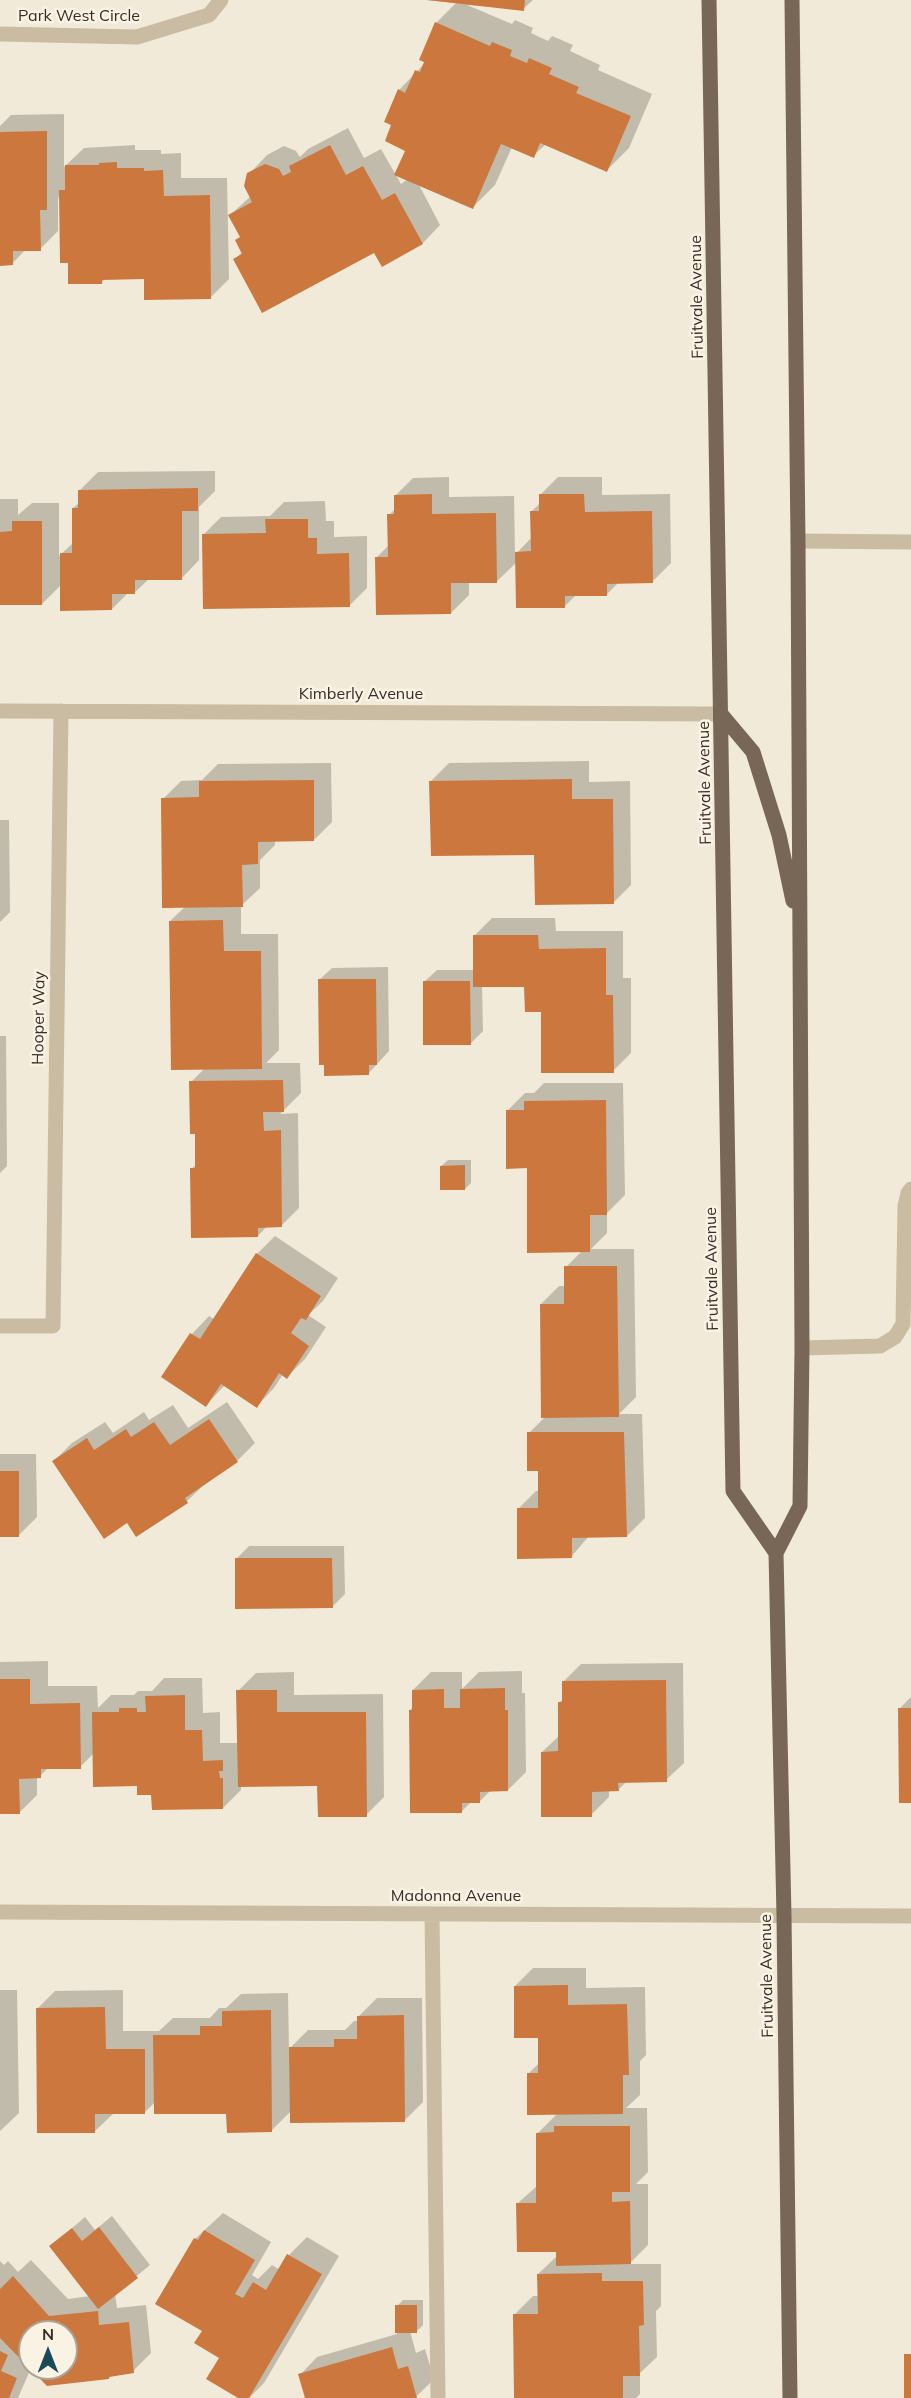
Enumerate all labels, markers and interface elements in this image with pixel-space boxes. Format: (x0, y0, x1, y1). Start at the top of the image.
street label: Park West Circle (18, 6, 140, 26)
street label: Fruitvale Avenue (686, 235, 708, 359)
street label: Kimberly Avenue (299, 684, 423, 704)
street label: Fruitvale Avenue (694, 721, 716, 845)
street label: Hooper Way (29, 971, 49, 1065)
street label: Fruitvale Avenue (701, 1207, 723, 1331)
street label: Madonna Avenue (391, 1886, 521, 1906)
street label: Fruitvale Avenue (756, 1914, 778, 2038)
north arrow (18, 2320, 78, 2380)
text: N (42, 2324, 54, 2344)

